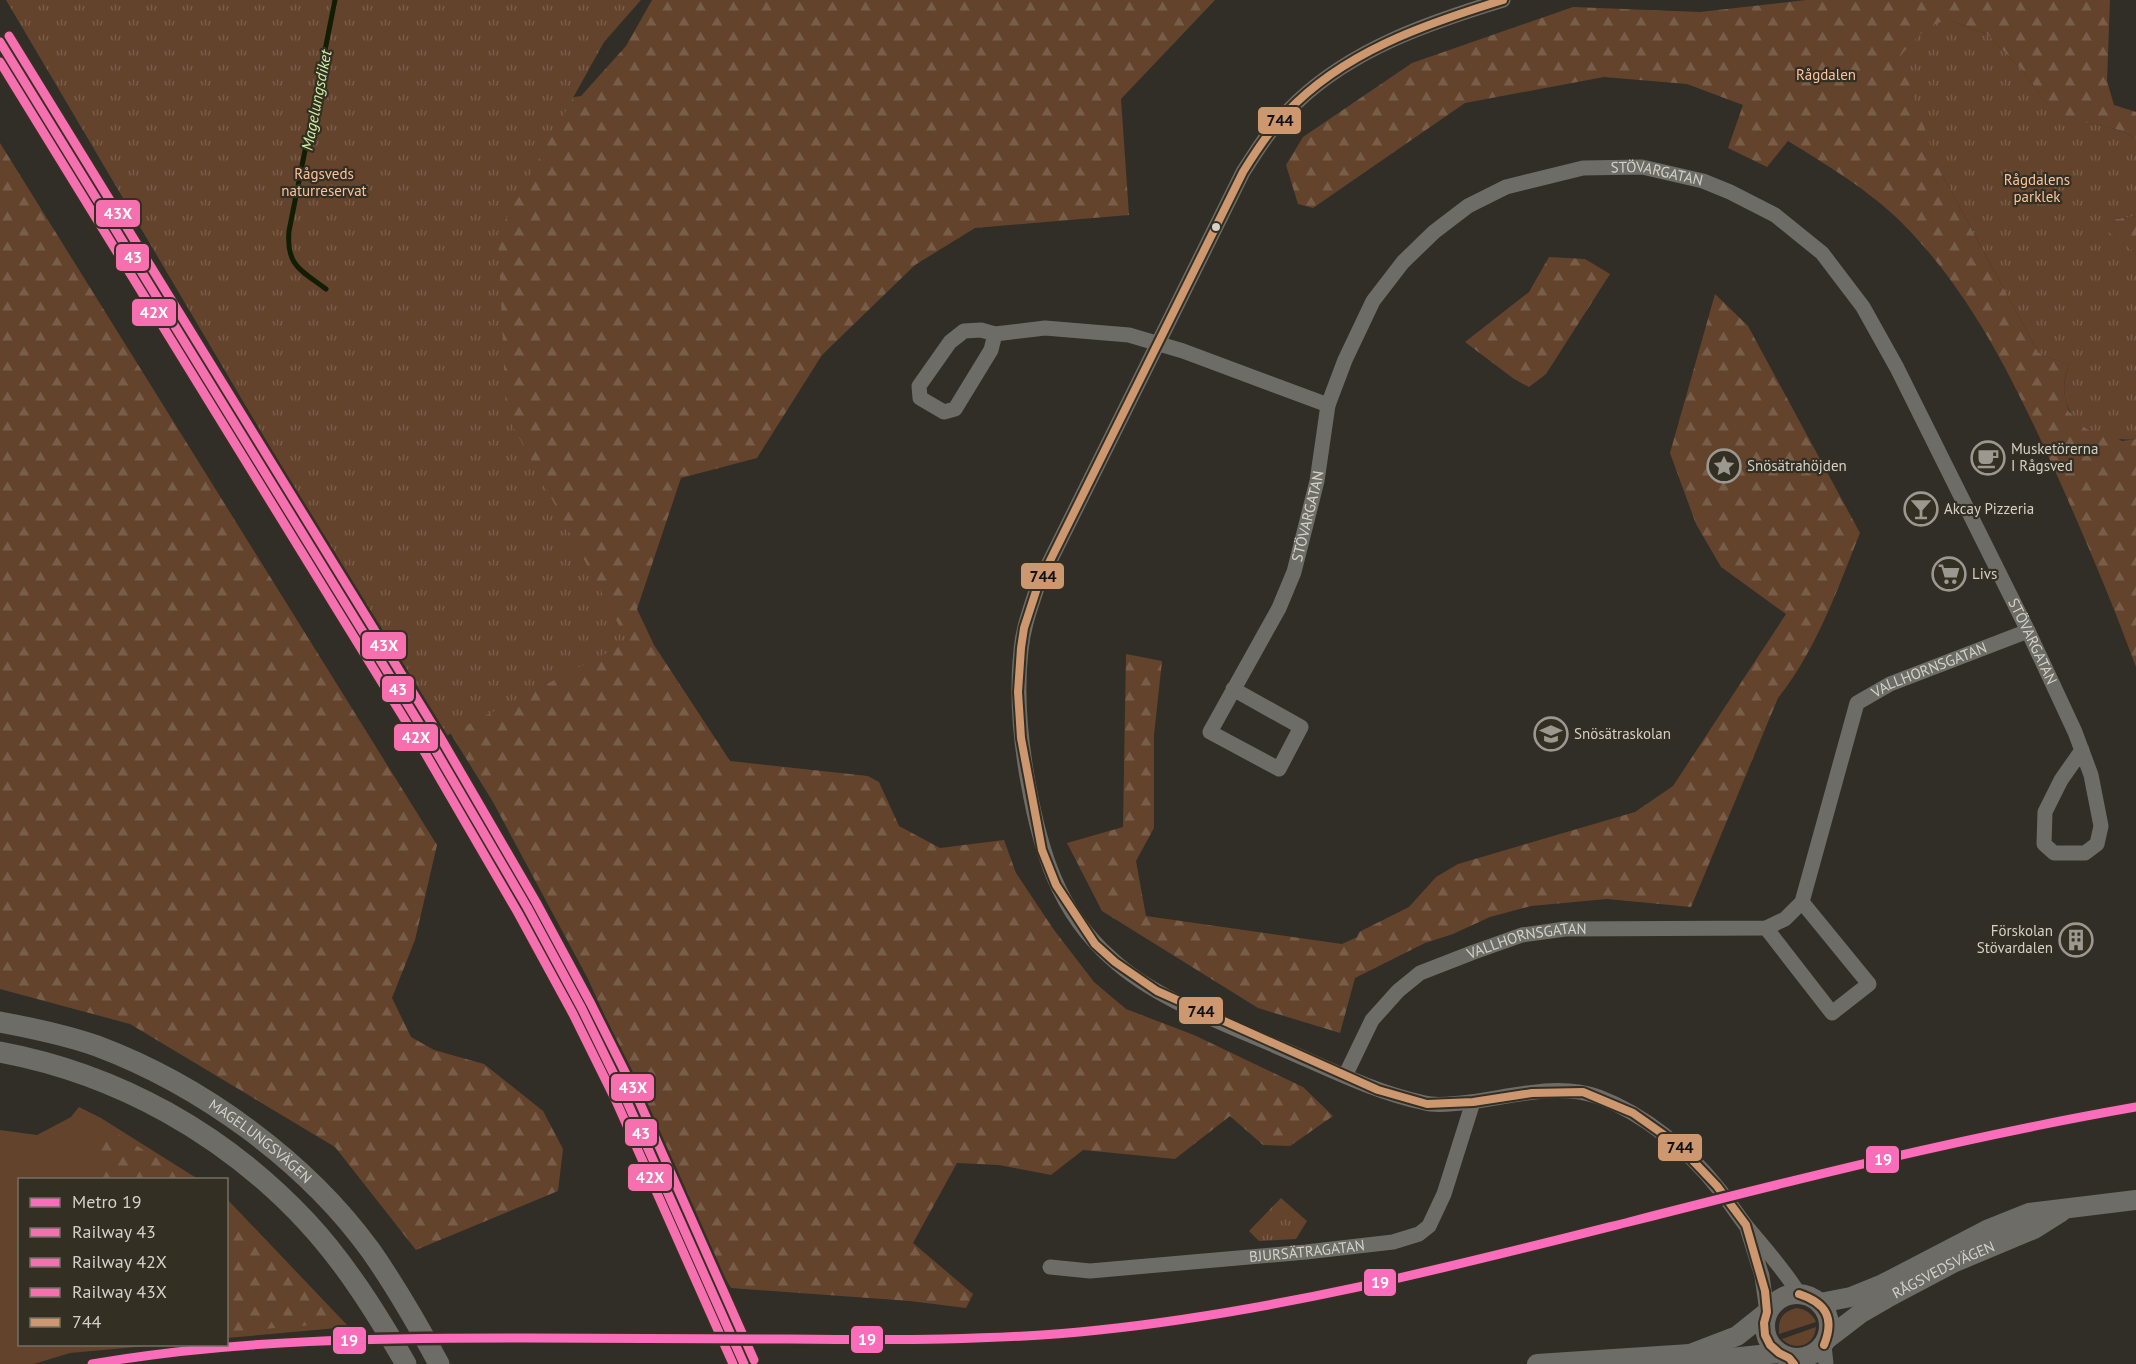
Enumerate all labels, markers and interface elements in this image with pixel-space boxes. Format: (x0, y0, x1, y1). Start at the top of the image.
water label: Magelungsdiket (296, 47, 336, 152)
park label: Rågdalen (1796, 65, 1856, 84)
line badge: 744 (1257, 106, 1302, 135)
text: 744 (1266, 110, 1294, 130)
street label: STÖVARGATAN (1611, 157, 1705, 190)
park label: Rågsveds naturreservat (281, 164, 367, 200)
park label: Rågdalens parklek (2004, 170, 2070, 206)
line badge: 43X (95, 199, 141, 228)
text: 43X (104, 203, 132, 223)
unlabelled marker (1210, 221, 1222, 233)
line badge: 43 (115, 243, 150, 272)
text: 43 (124, 247, 142, 267)
line badge: 42X (131, 298, 177, 327)
text: 42X (140, 302, 168, 322)
place label: Musketörerna I Rågsved (2011, 439, 2098, 475)
cafe icon: Musketörerna I Rågsved (1970, 440, 2006, 476)
place icon: Snösätrahöjden (1706, 448, 1742, 484)
place label: Snösätrahöjden (1747, 456, 1847, 475)
street label: STÖVARGATAN (1287, 469, 1327, 564)
bar icon: Akcay Pizzeria (1903, 491, 1939, 527)
place label: Akcay Pizzeria (1944, 499, 2034, 518)
supermarket icon: Livs (1931, 556, 1967, 592)
line badge: 744 (1020, 562, 1065, 590)
place label: Livs (1972, 564, 1997, 583)
text: 744 (1029, 566, 1057, 586)
street label: STÖVARGATAN (2004, 595, 2062, 687)
line badge: 43X (361, 631, 407, 660)
text: 43X (370, 635, 398, 655)
street label: VALLHORNSGATAN (1867, 638, 1989, 702)
line badge: 43 (381, 675, 415, 703)
text: 43 (389, 679, 407, 699)
school or university icon: Snösätraskolan (1533, 716, 1569, 752)
line badge: 42X (393, 723, 439, 752)
place label: Snösätraskolan (1574, 724, 1671, 743)
text: 42X (402, 727, 430, 747)
street label: VALLHORNSGATAN (1463, 918, 1587, 963)
place label: Förskolan Stövardalen (1977, 921, 2053, 957)
building icon: Förskolan Stövardalen (2058, 922, 2094, 958)
line badge: 744 (1178, 996, 1224, 1025)
text: 744 (1187, 1001, 1215, 1021)
line badge: 43X (610, 1073, 655, 1102)
text: 43X (619, 1077, 647, 1097)
street label: MAGELUNGSVÄGEN (205, 1095, 316, 1187)
line badge: 43 (624, 1118, 658, 1147)
text: 43 (632, 1123, 650, 1143)
line badge: 744 (1657, 1133, 1703, 1162)
text: 744 (1666, 1137, 1694, 1157)
line badge: 19 (1865, 1145, 1900, 1174)
text: 19 (1874, 1149, 1892, 1169)
line badge: 42X (627, 1163, 673, 1192)
text: 42X (636, 1167, 664, 1187)
legend (18, 1178, 228, 1346)
text: Metro 19 (72, 1190, 142, 1213)
text: Railway 43 (72, 1220, 156, 1243)
street label: BJURSÄTRAGATAN (1248, 1235, 1366, 1266)
street label: RÅGSVEDSVÄGEN (1889, 1236, 1997, 1303)
text: Railway 42X (72, 1250, 167, 1273)
line badge: 19 (1363, 1268, 1397, 1297)
text: 19 (1371, 1272, 1389, 1292)
text: Railway 43X (72, 1280, 167, 1303)
text: 744 (72, 1310, 102, 1333)
line badge: 19 (850, 1325, 884, 1354)
line badge: 19 (332, 1326, 367, 1355)
text: 19 (858, 1329, 876, 1349)
text: 19 (340, 1330, 358, 1350)

